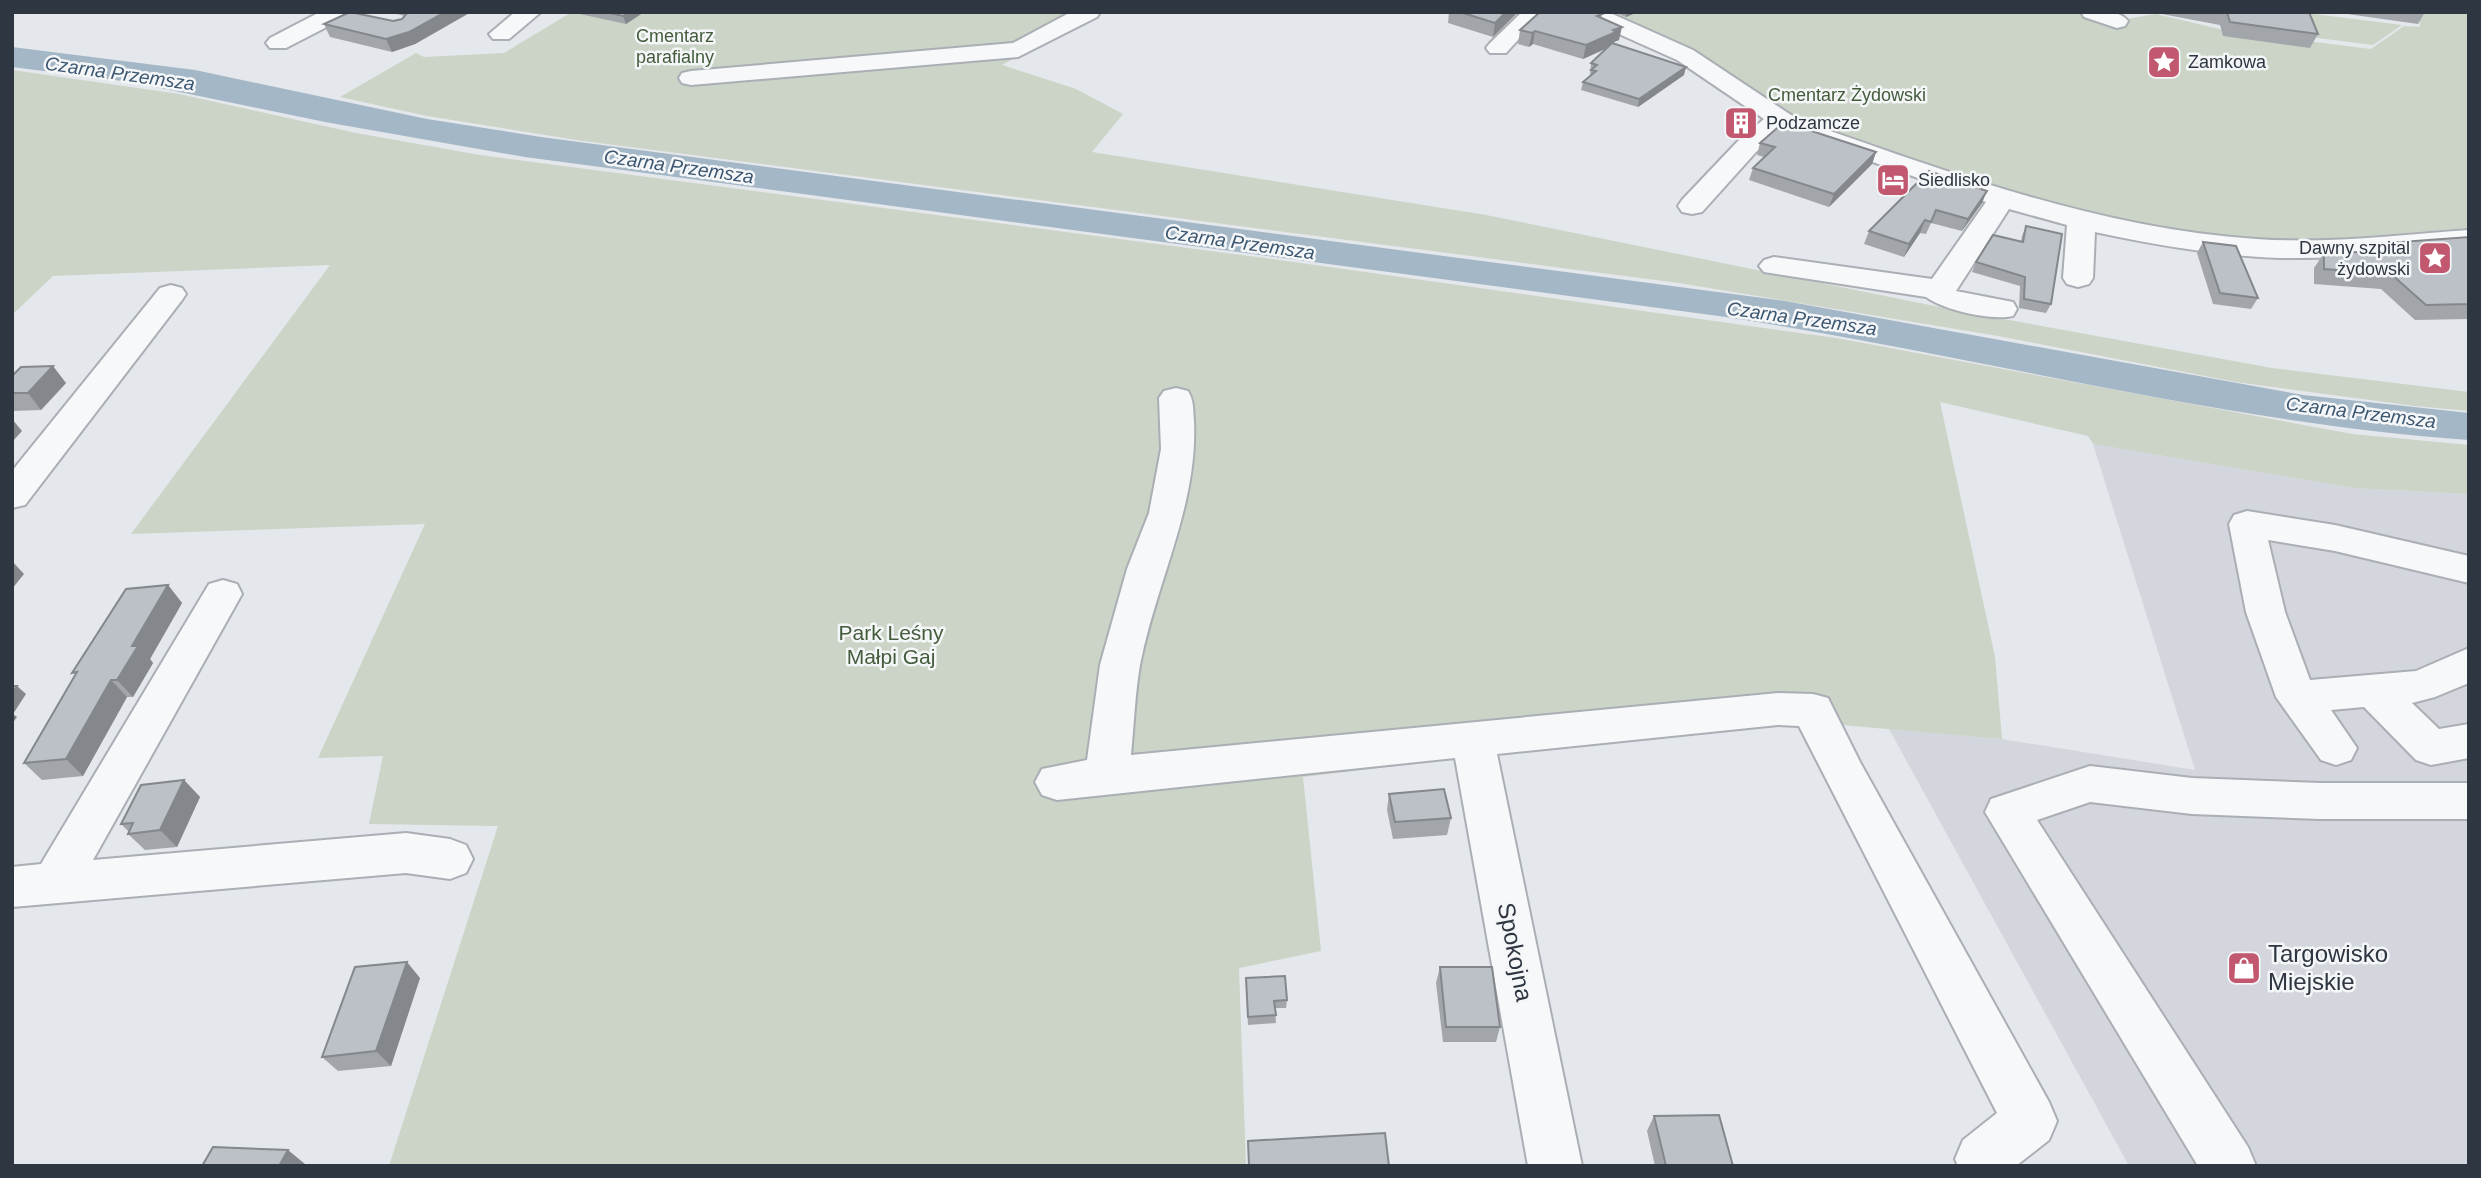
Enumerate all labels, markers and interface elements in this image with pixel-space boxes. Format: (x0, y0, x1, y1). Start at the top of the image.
park label: Cmentarz parafialny (636, 26, 714, 67)
place icon: Zamkowa (2145, 43, 2183, 81)
place label: Zamkowa (2188, 52, 2267, 72)
water label: Czarna Przemsza (44, 53, 196, 94)
park label: Cmentarz Żydowski (1768, 85, 1926, 105)
building icon: Podzamcze (1722, 104, 1760, 142)
place label: Podzamcze (1766, 113, 1860, 133)
water label: Czarna Przemsza (603, 146, 755, 187)
hotel icon: Siedlisko (1874, 161, 1912, 199)
place label: Siedlisko (1918, 170, 1990, 190)
water label: Czarna Przemsza (1164, 222, 1316, 263)
place label: Dawny szpital żydowski (2299, 238, 2410, 279)
place icon: Dawny szpital żydowski (2416, 239, 2454, 277)
water label: Czarna Przemsza (1726, 298, 1878, 339)
water label: Czarna Przemsza (2285, 393, 2437, 432)
park label: Park Leśny Małpi Gaj (838, 621, 944, 668)
street label: Spokojna (1493, 900, 1538, 1004)
place label: Targowisko Miejskie (2268, 940, 2388, 995)
shop icon: Targowisko Miejskie (2225, 949, 2263, 987)

